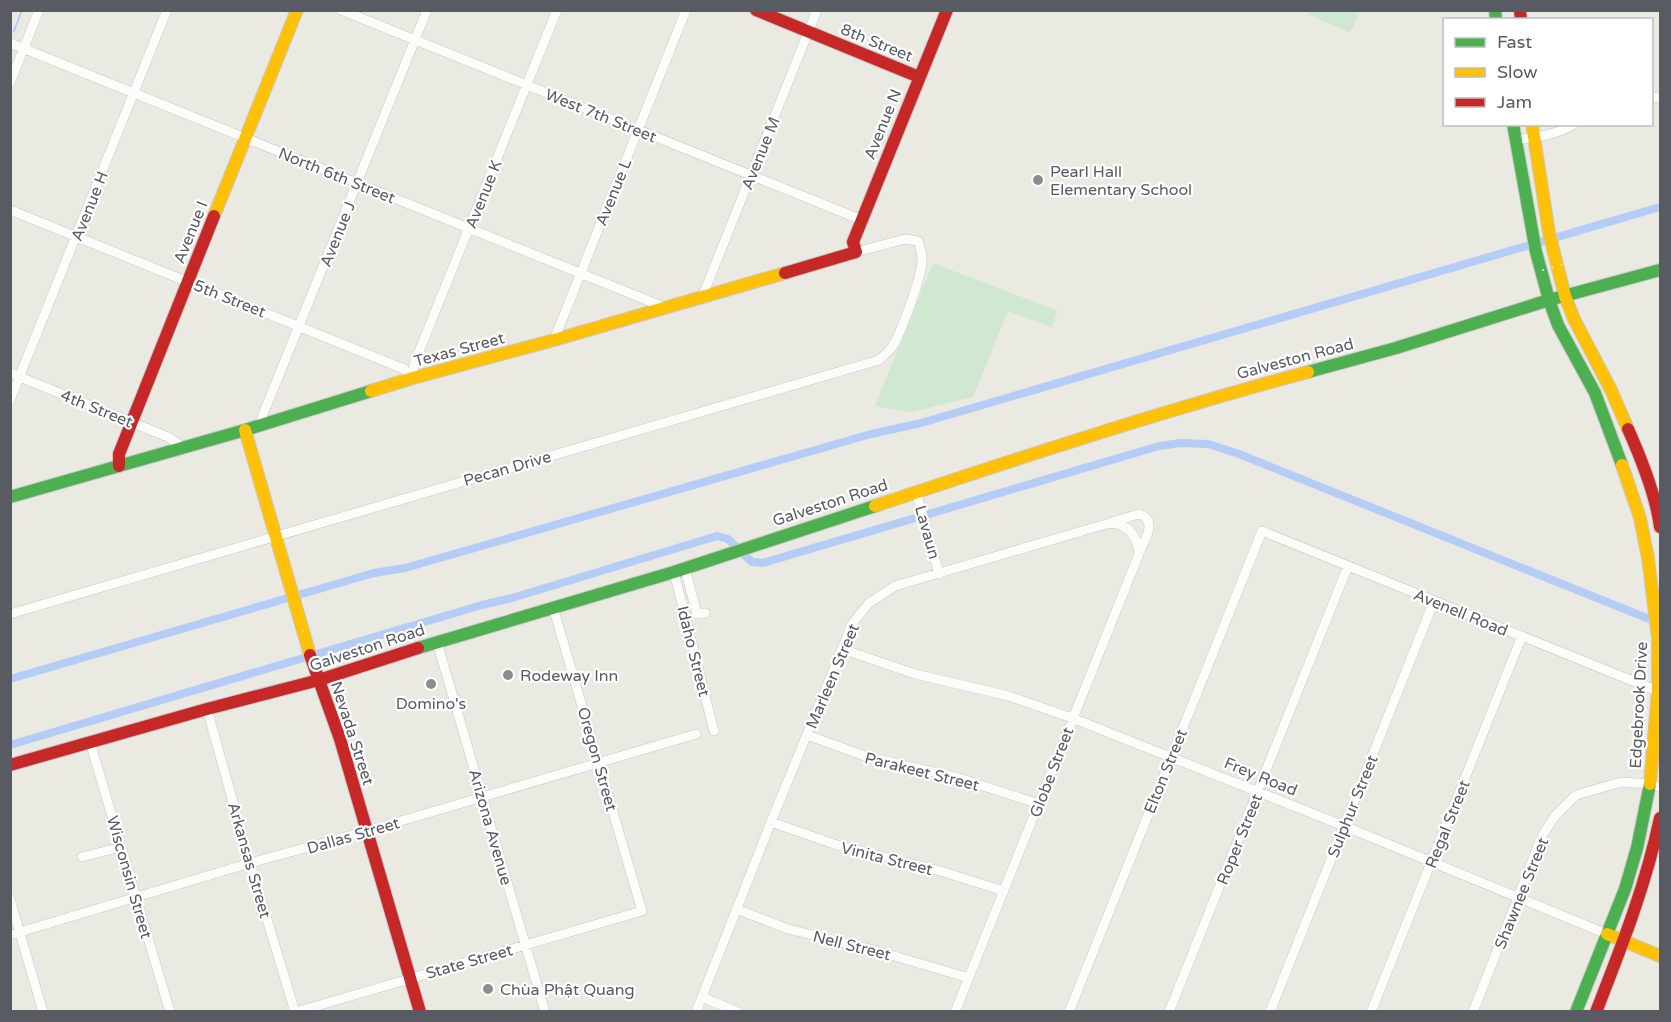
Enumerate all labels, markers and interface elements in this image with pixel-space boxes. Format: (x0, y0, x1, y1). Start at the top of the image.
legend (1443, 18, 1653, 126)
street label: 8th Street (838, 19, 916, 66)
text: Fast (1497, 31, 1532, 53)
text: Slow (1497, 61, 1538, 83)
street label: West 7th Street (542, 85, 659, 147)
street label: Avenue N (860, 86, 906, 163)
text: Jam (1497, 91, 1532, 113)
street label: Avenue M (737, 114, 785, 193)
street label: North 6th Street (275, 143, 398, 208)
street label: Avenue L (591, 156, 636, 229)
street label: Avenue K (461, 157, 507, 232)
place label: Pearl Hall Elementary School (1050, 162, 1192, 200)
street label: Avenue H (67, 169, 113, 244)
marker: Pearl Hall Elementary School (1031, 173, 1045, 187)
street label: Avenue I (169, 198, 213, 267)
street label: Avenue J (316, 199, 360, 270)
street label: 5th Street (191, 275, 269, 322)
street label: Texas Street (412, 328, 507, 372)
street label: Galveston Road (1235, 334, 1356, 384)
street label: 4th Street (58, 385, 136, 432)
street label: Pecan Drive (461, 447, 553, 491)
street label: Galveston Road (770, 475, 890, 531)
street label: Lavaun (910, 503, 944, 561)
street label: Avenell Road (1411, 585, 1511, 641)
street label: Idaho Street (672, 604, 714, 699)
street label: Galveston Road (307, 620, 427, 676)
street label: Marleen Street (802, 621, 864, 732)
street label: Edgebrook Drive (1626, 641, 1652, 769)
place label: Rodeway Inn (520, 666, 618, 686)
marker: Rodeway Inn (501, 668, 515, 682)
marker: Domino's (424, 677, 438, 691)
street label: Nevada Street (326, 679, 378, 788)
place label: Domino's (396, 694, 466, 714)
street label: Oregon Street (573, 705, 621, 814)
street label: Globe Street (1026, 724, 1078, 820)
street label: Elton Street (1140, 726, 1192, 817)
street label: Parakeet Street (863, 748, 981, 796)
street label: Sulphur Street (1323, 752, 1383, 861)
street label: Frey Road (1221, 753, 1300, 801)
street label: Arizona Avenue (464, 767, 516, 888)
street label: Regal Street (1421, 777, 1475, 871)
street label: Roper Street (1213, 791, 1267, 888)
street label: Arkansas Street (223, 800, 275, 920)
street label: Dallas Street (305, 813, 402, 859)
street label: Wisconsin Street (102, 814, 156, 941)
street label: Shawnee Street (1490, 835, 1553, 952)
street label: Vinita Street (839, 838, 935, 880)
street label: Nell Street (811, 927, 893, 965)
street label: State Street (424, 940, 515, 984)
place label: Chùa Phật Quang (500, 980, 635, 1000)
marker: Chùa Phật Quang (481, 982, 495, 996)

